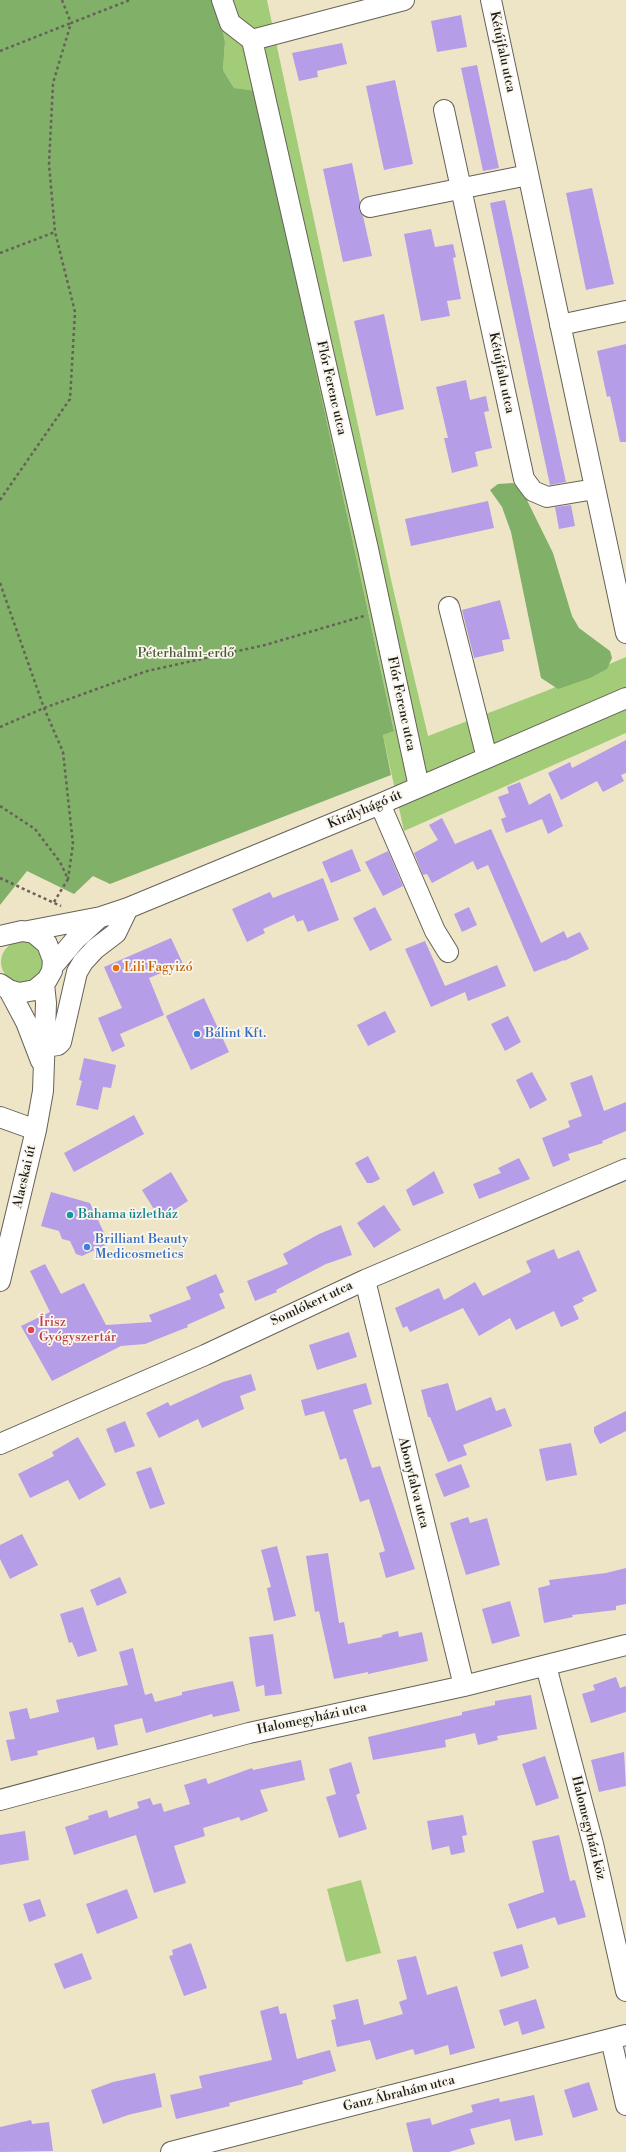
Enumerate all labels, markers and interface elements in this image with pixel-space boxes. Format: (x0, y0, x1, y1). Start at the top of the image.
street label: Kétújfalu utca (486, 10, 518, 94)
street label: Kétújfalu utca (485, 331, 517, 415)
street label: Flór Ferenc utca (313, 339, 349, 437)
park label: Péterhalmi-erdő (138, 646, 234, 662)
street label: Flór Ferenc utca (383, 655, 419, 753)
street label: Királyhágó út (326, 787, 404, 833)
place label: Lili Fagyizó (124, 960, 193, 976)
marker: Lili Fagyizó (111, 963, 121, 973)
place label: Bálint Kft. (205, 1026, 266, 1042)
marker: Bálint Kft. (192, 1029, 202, 1039)
street label: Alacskai út (10, 1144, 40, 1210)
place label: Bahama üzletház (78, 1207, 178, 1223)
marker: Bahama üzletház (65, 1210, 75, 1220)
place label: Brilliant Beauty Medicosmetics (95, 1232, 189, 1263)
marker: Brilliant Beauty Medicosmetics (82, 1242, 92, 1252)
street label: Somlókert utca (268, 1278, 356, 1330)
place label: Írisz Gyógyszertár (39, 1315, 116, 1346)
marker: Írisz Gyógyszertár (26, 1325, 36, 1335)
street label: Abonyfalva utca (394, 1436, 432, 1530)
street label: Halomegyházi utca (256, 1700, 368, 1738)
street label: Halomegyházi köz (568, 1774, 608, 1882)
street label: Ganz Ábrahám utca (342, 2073, 456, 2115)

